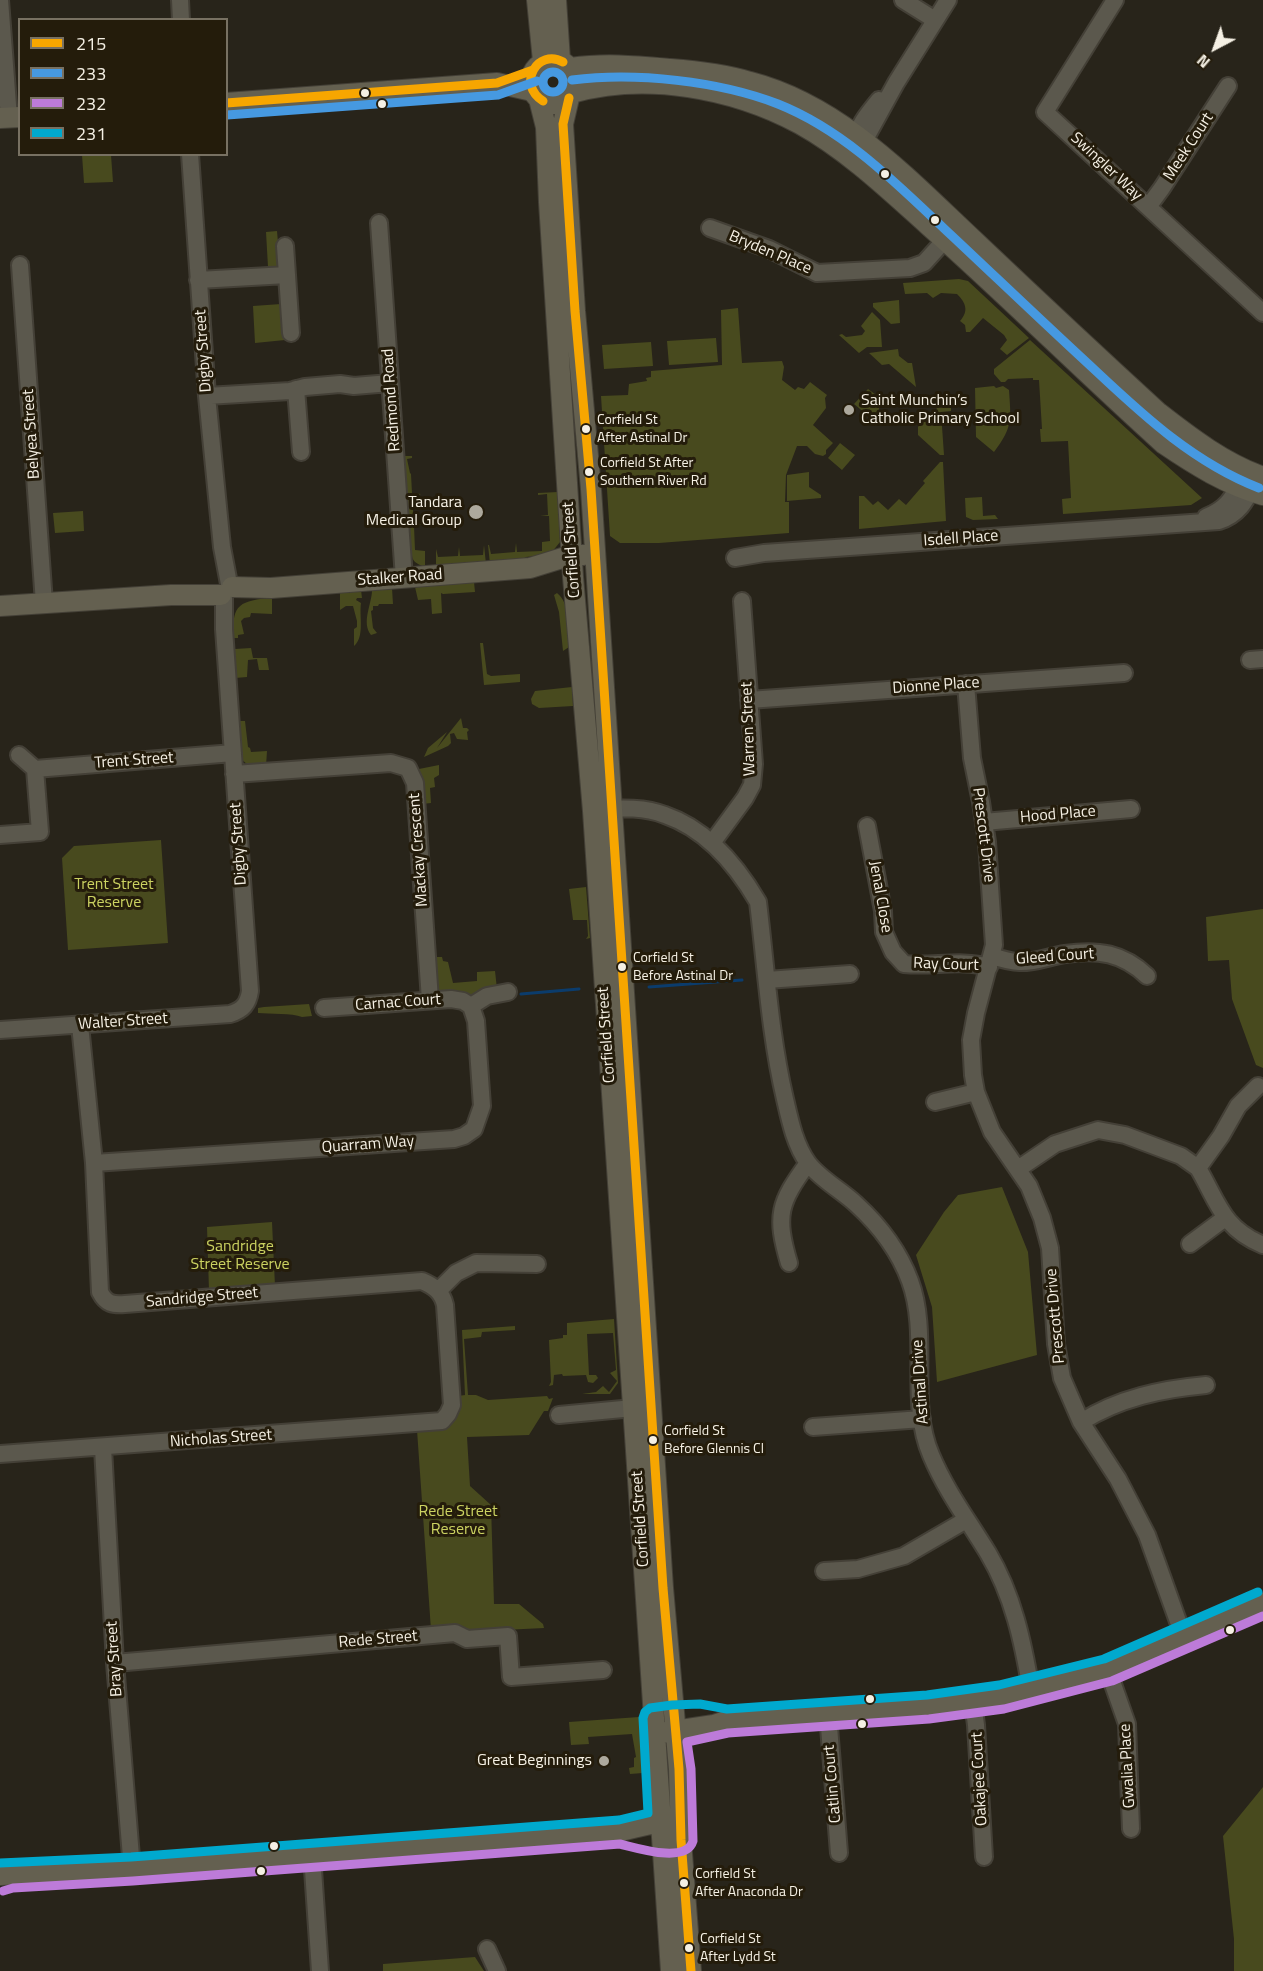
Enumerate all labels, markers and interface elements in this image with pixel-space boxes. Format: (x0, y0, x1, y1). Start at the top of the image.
legend (18, 18, 228, 156)
north arrow (1185, 18, 1245, 78)
text: 215 (76, 30, 106, 57)
text: N (1191, 49, 1215, 74)
text: 233 (76, 60, 106, 87)
unlabelled marker (359, 87, 371, 99)
text: 232 (76, 90, 106, 117)
unlabelled marker (376, 98, 388, 110)
street label: Meek Court (1160, 109, 1218, 185)
text: 231 (76, 120, 106, 147)
street label: Swingler Way (1066, 129, 1146, 205)
unlabelled marker (879, 168, 891, 180)
unlabelled marker (929, 214, 941, 226)
street label: Bryden Place (726, 227, 814, 279)
street label: Digby Street (192, 309, 216, 393)
street label: Redmond Road (379, 348, 405, 452)
street label: Belyea Street (19, 388, 45, 480)
place label: Saint Munchin’s Catholic Primary School (861, 391, 1020, 429)
marker: Saint Munchin’s Catholic Primary School (842, 403, 856, 417)
place label: Corfield St After Astinal Dr (597, 413, 687, 446)
marker: Corfield St After Astinal Dr (580, 423, 592, 435)
place label: Corfield St After Southern River Rd (600, 456, 707, 488)
marker: Corfield St After Southern River Rd (583, 466, 595, 478)
place label: Tandara Medical Group (366, 493, 462, 531)
street label: Corfield Street (559, 501, 585, 599)
marker: Tandara Medical Group (467, 503, 485, 521)
street label: Isdell Place (923, 527, 999, 551)
street label: Stalker Road (357, 565, 443, 591)
street label: Dionne Place (892, 673, 980, 699)
street label: Warren Street (738, 682, 760, 776)
street label: Trent Street (94, 749, 174, 773)
street label: Prescott Drive (968, 786, 998, 884)
street label: Mackay Crescent (405, 793, 433, 907)
street label: Digby Street (227, 802, 251, 886)
street label: Hood Place (1019, 802, 1097, 828)
street label: Jenal Close (864, 859, 896, 935)
park label: Trent Street Reserve (74, 875, 154, 913)
street label: Gleed Court (1015, 945, 1095, 969)
place label: Corfield St Before Astinal Dr (633, 951, 733, 984)
street label: Ray Court (913, 954, 979, 976)
marker: Corfield St Before Astinal Dr (616, 961, 628, 973)
street label: Corfield Street (594, 986, 620, 1084)
street label: Carnac Court (354, 990, 442, 1016)
street label: Walter Street (78, 1009, 168, 1035)
street label: Quarram Way (321, 1132, 415, 1158)
park label: Sandridge Street Reserve (190, 1237, 290, 1275)
street label: Prescott Drive (1042, 1268, 1070, 1364)
street label: Sandridge Street (145, 1284, 259, 1312)
street label: Astinal Drive (908, 1339, 934, 1425)
place label: Corfield St Before Glennis Cl (664, 1424, 764, 1456)
street label: Nicholas Street (169, 1426, 273, 1452)
marker: Corfield St Before Glennis Cl (647, 1434, 659, 1446)
street label: Corfield Street (628, 1470, 654, 1568)
park label: Rede Street Reserve (418, 1502, 498, 1540)
street label: Bray Street (103, 1621, 127, 1697)
unlabelled marker (1224, 1624, 1236, 1636)
street label: Rede Street (338, 1627, 418, 1653)
unlabelled marker (864, 1693, 876, 1705)
unlabelled marker (856, 1718, 868, 1730)
street label: Gwalia Place (1116, 1723, 1140, 1809)
street label: Oakajee Court (968, 1732, 992, 1826)
street label: Catlin Court (820, 1744, 846, 1824)
place label: Great Beginnings (477, 1751, 592, 1771)
marker: Great Beginnings (597, 1754, 611, 1768)
unlabelled marker (268, 1840, 280, 1852)
unlabelled marker (255, 1865, 267, 1877)
place label: Corfield St After Anaconda Dr (695, 1867, 803, 1900)
marker: Corfield St After Anaconda Dr (678, 1877, 690, 1889)
place label: Corfield St After Lydd St (700, 1932, 776, 1964)
marker: Corfield St After Lydd St (683, 1942, 695, 1954)

